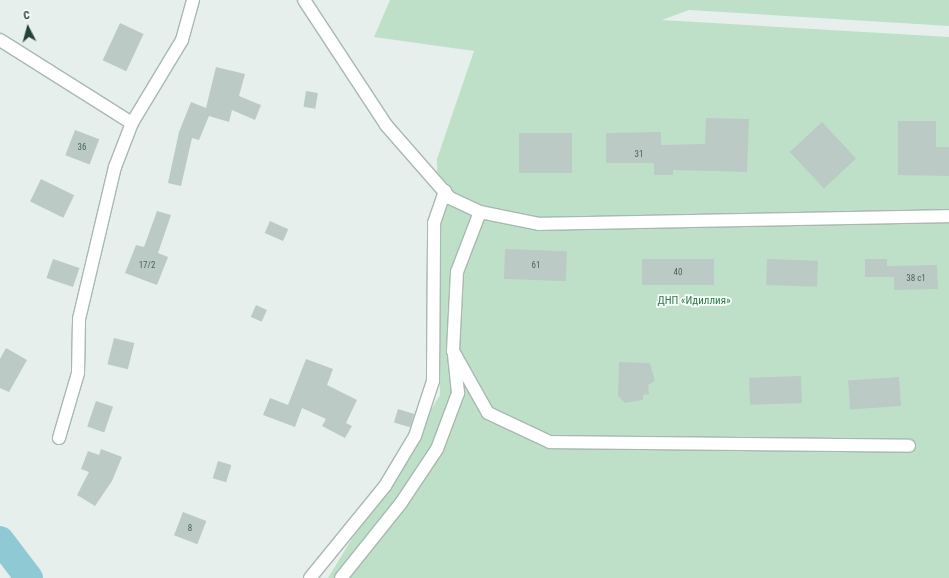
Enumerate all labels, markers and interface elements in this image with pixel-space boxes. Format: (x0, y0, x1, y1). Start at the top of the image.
north arrow (8, 8, 48, 48)
text: С (23, 9, 30, 22)
house number: 36 (78, 142, 86, 152)
house number: 31 (635, 149, 643, 159)
house number: 17/2 (139, 260, 155, 270)
house number: 61 (532, 260, 540, 270)
house number: 40 (674, 267, 682, 277)
house number: 38 с1 (906, 273, 926, 283)
park label: ДНП «Идиллия» (657, 294, 731, 308)
house number: 8 (188, 523, 192, 533)

